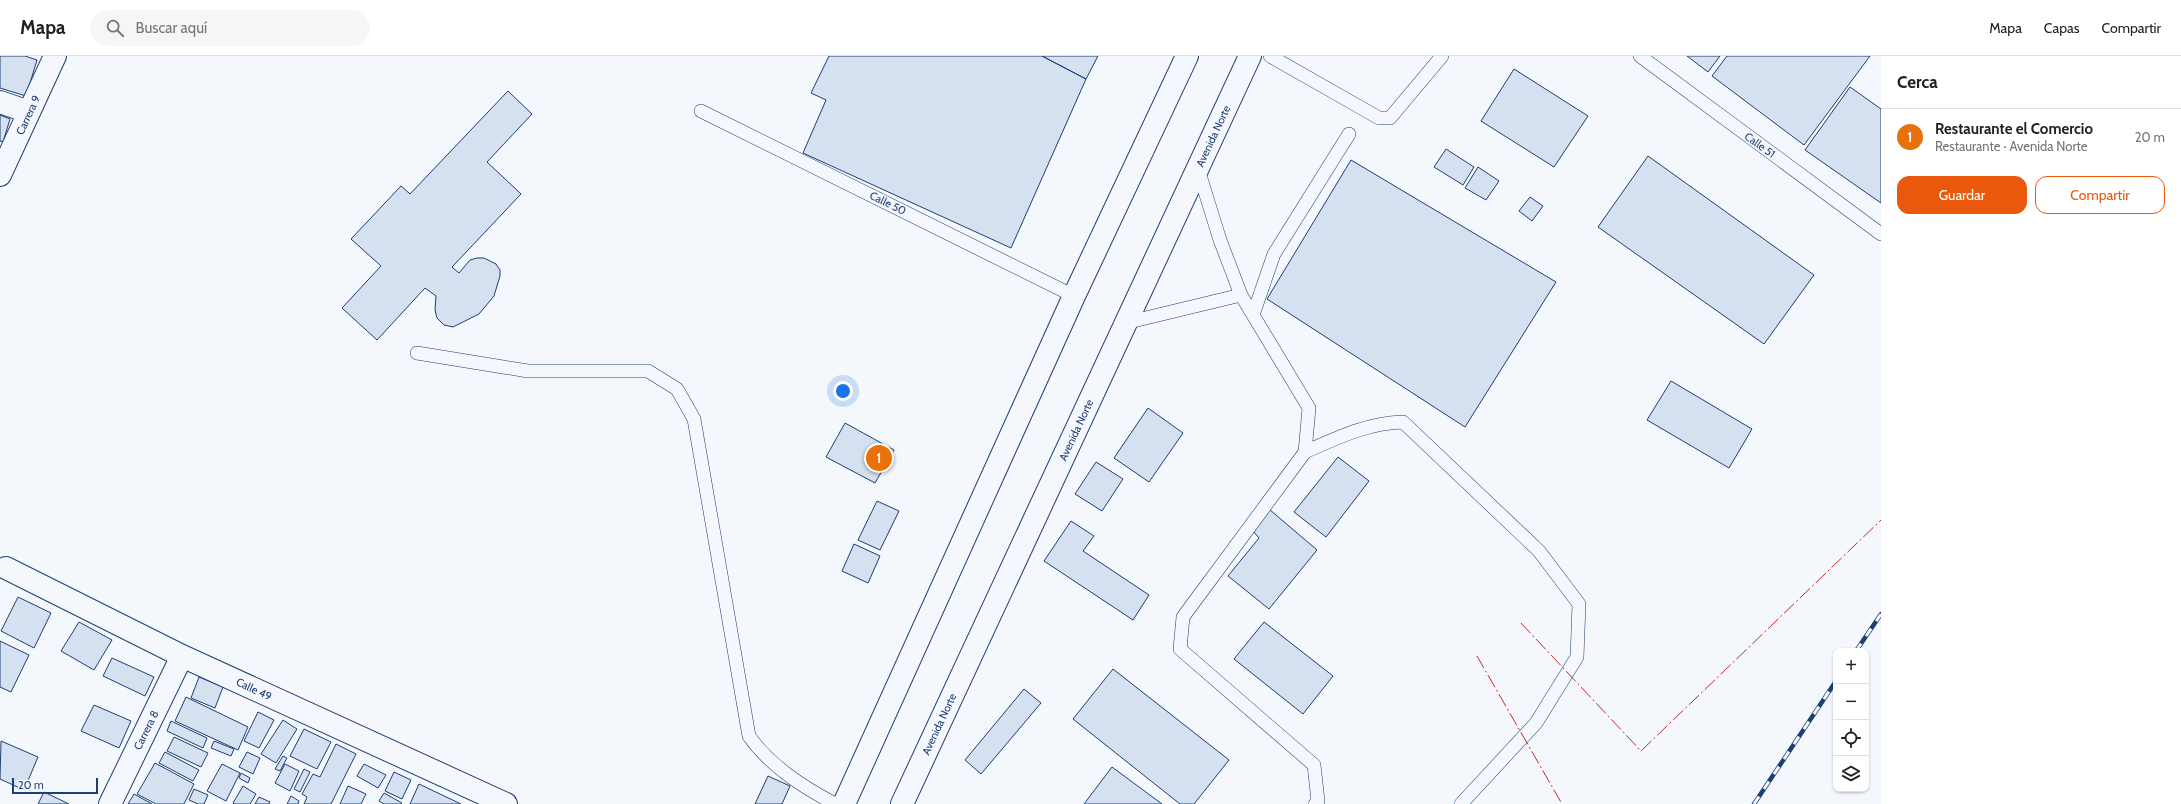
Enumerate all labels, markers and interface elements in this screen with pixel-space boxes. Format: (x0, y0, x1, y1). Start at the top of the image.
search box (90, 10, 370, 46)
text: Mapa (20, 16, 66, 39)
icon: search (104, 17, 126, 39)
text: Buscar aquí (136, 19, 207, 37)
text: Mapa (1989, 19, 2022, 37)
text: Capas (2044, 19, 2080, 37)
text: Compartir (2102, 19, 2161, 37)
text: Cerca (1897, 72, 1938, 92)
street label: Carrera 9 (13, 93, 43, 137)
street label: Avenida Norte (1193, 103, 1233, 169)
text: Restaurante el Comercio (1935, 120, 2093, 138)
street label: Calle 51 (1742, 129, 1778, 161)
text: 1 (1908, 129, 1912, 145)
text: 20 m (2135, 129, 2165, 145)
text: Restaurante · Avenida Norte (1935, 138, 2088, 154)
button: Guardar (1897, 176, 2027, 214)
button: Compartir (2035, 176, 2165, 214)
street label: Calle 50 (867, 188, 909, 218)
your location (833, 381, 853, 401)
street label: Avenida Norte (1056, 397, 1096, 463)
pin: 1 (866, 443, 892, 473)
map controls (1833, 648, 1869, 792)
button: + (1833, 648, 1869, 684)
street label: Calle 49 (234, 675, 274, 703)
button: − (1833, 684, 1869, 720)
street label: Avenida Norte (919, 691, 959, 757)
street label: Carrera 8 (130, 708, 162, 752)
button: locate (1833, 720, 1869, 756)
button: layers (1833, 756, 1869, 792)
scale bar (12, 776, 98, 795)
text: 20 m (18, 778, 44, 792)

